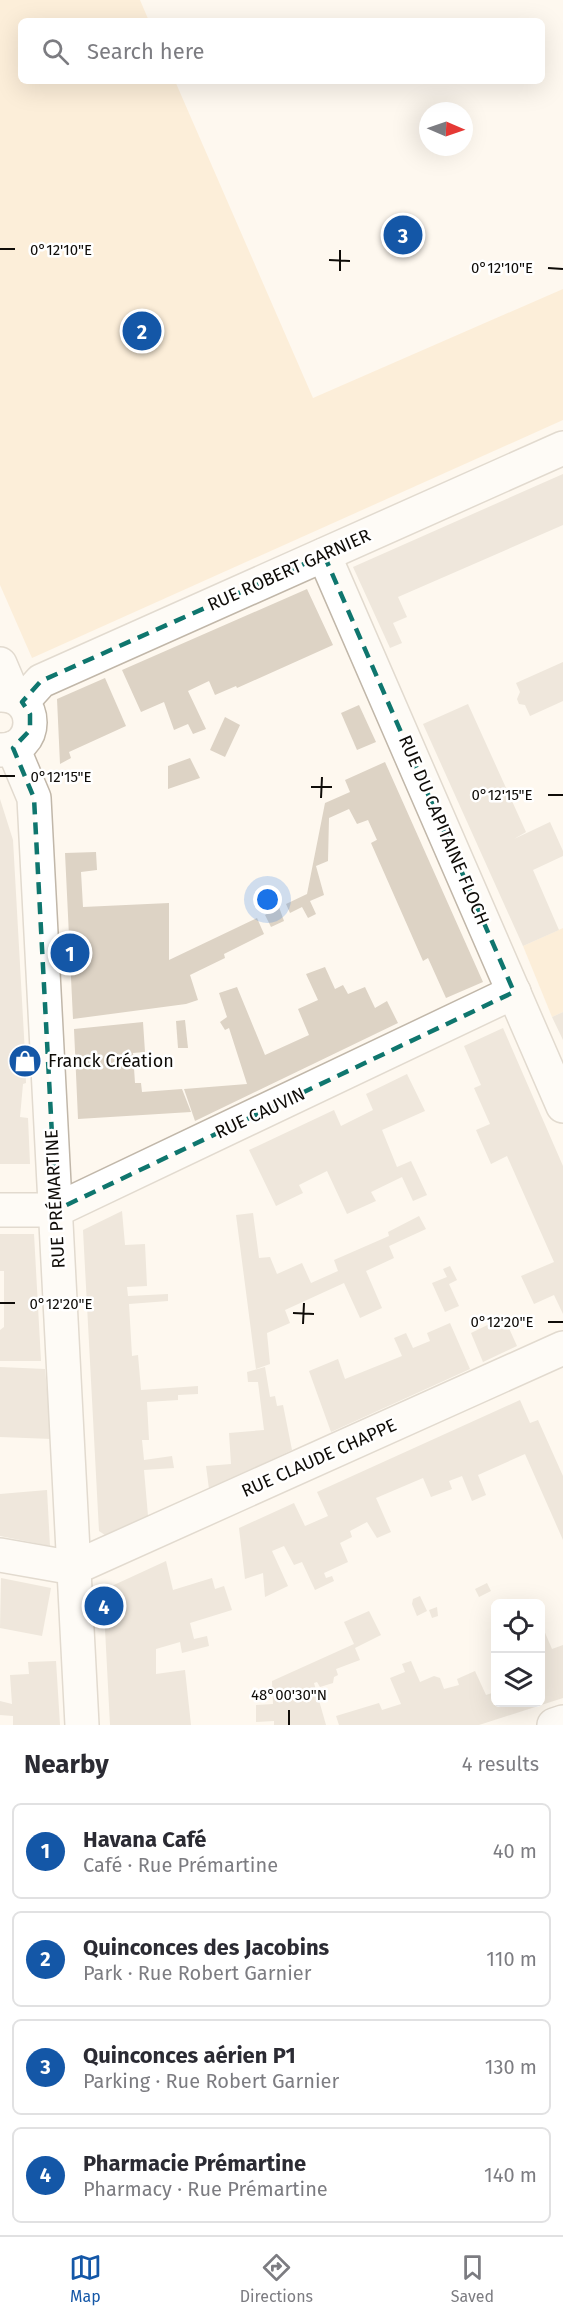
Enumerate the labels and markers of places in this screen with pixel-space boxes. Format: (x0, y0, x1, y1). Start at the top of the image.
pin: 3 (384, 212, 422, 258)
pin: 2 (122, 308, 162, 354)
pin: 1 (50, 930, 90, 976)
shop icon: Franck Création (7, 1043, 43, 1079)
place label: Franck Création (48, 1050, 174, 1072)
pin: 4 (84, 1584, 124, 1628)

